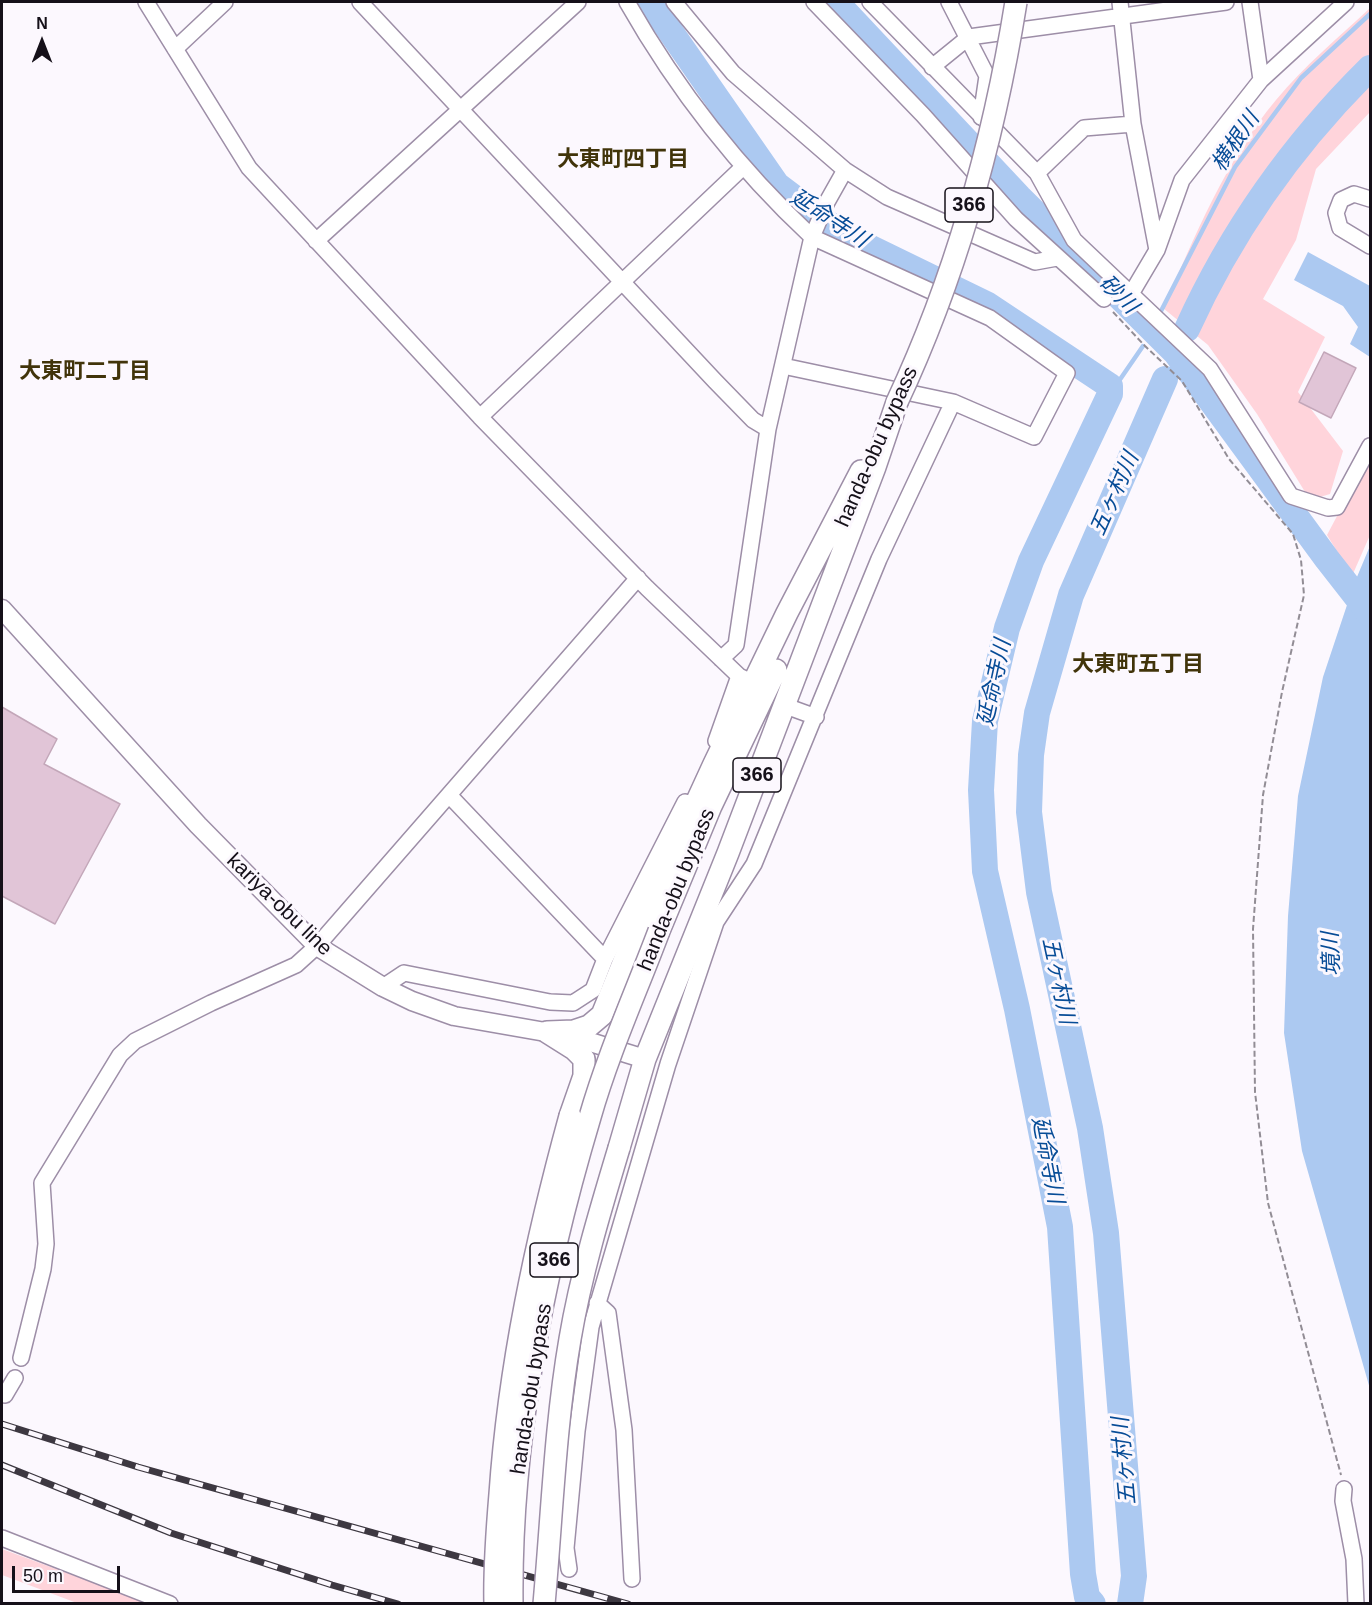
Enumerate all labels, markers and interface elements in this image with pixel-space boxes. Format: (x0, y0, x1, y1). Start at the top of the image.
north arrow (12, 12, 72, 72)
text: N (36, 15, 48, 32)
water label: 横根川 (1207, 107, 1265, 177)
district label: 大東町四丁目 (557, 147, 689, 173)
water label: 延命寺川 (785, 184, 873, 254)
road number: 366 (945, 188, 993, 222)
water label: 砂川 (1093, 270, 1143, 320)
district label: 大東町二丁目 (19, 359, 151, 385)
street label: handa-obu bypass (830, 363, 924, 531)
water label: 五ヶ村川 (1085, 448, 1145, 540)
water label: 延命寺川 (973, 637, 1017, 729)
district label: 大東町五丁目 (1072, 652, 1204, 678)
road number: 366 (733, 758, 781, 792)
street label: handa-obu bypass (633, 805, 721, 975)
street label: kariya-obu line (221, 849, 337, 961)
water label: 境川 (1318, 932, 1346, 976)
water label: 五ヶ村川 (1036, 935, 1080, 1027)
water label: 延命寺川 (1026, 1114, 1068, 1206)
road number: 366 (530, 1243, 578, 1277)
street label: handa-obu bypass (506, 1302, 558, 1476)
water label: 五ヶ村川 (1108, 1416, 1142, 1506)
scale bar (15, 1554, 123, 1592)
text: 50 m (23, 1566, 63, 1586)

